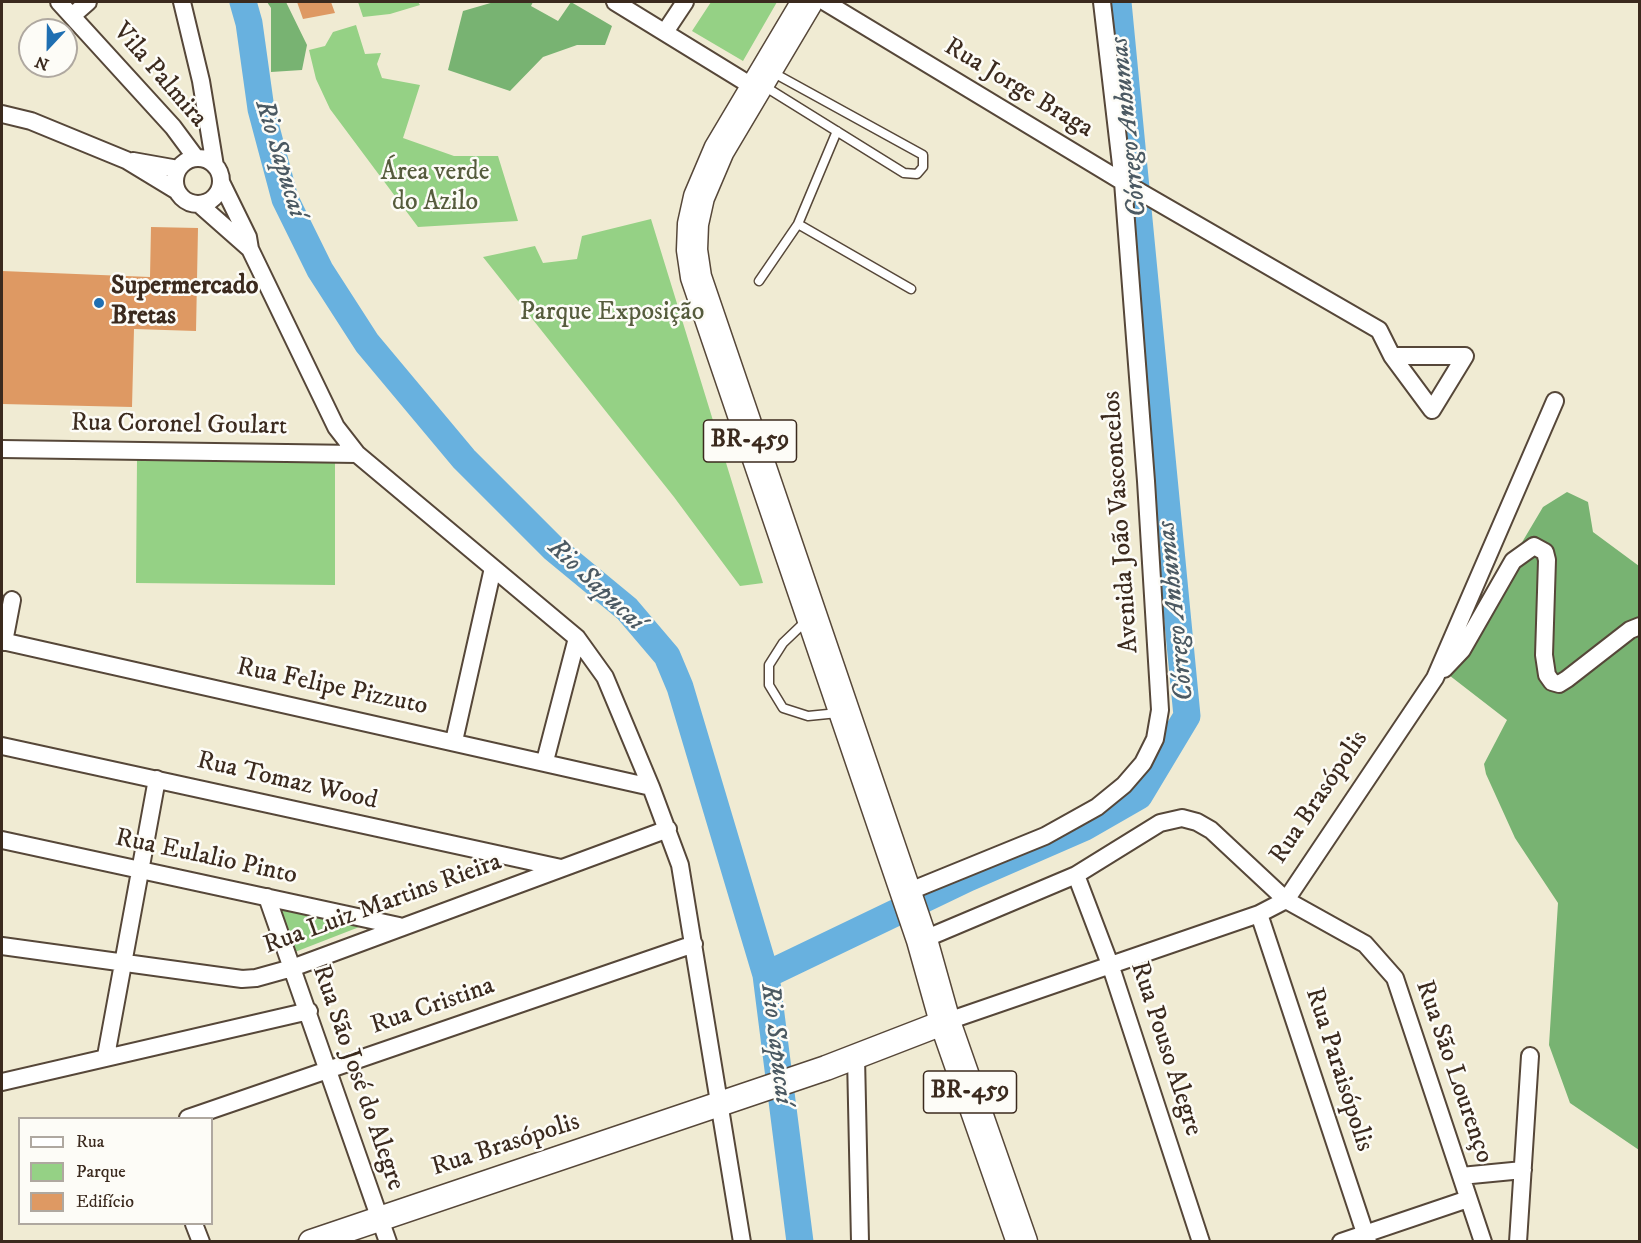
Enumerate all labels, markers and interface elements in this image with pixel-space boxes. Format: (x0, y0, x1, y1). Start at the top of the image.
street label: Vila Palmira (105, 17, 213, 135)
north arrow (18, 18, 78, 78)
street label: Rua Jorge Braga (938, 32, 1098, 146)
water label: Córrego Anhumas (1104, 35, 1156, 219)
text: N (32, 51, 52, 75)
water label: Rio Sapucaí (246, 96, 312, 222)
park label: Área verde do Azilo (380, 158, 490, 219)
place label: Supermercado Bretas (111, 272, 258, 334)
marker: Supermercado Bretas (92, 296, 106, 310)
park label: Parque Exposição (520, 298, 704, 330)
street label: Avenida João Vasconcelos (1097, 390, 1147, 654)
street label: Rua Coronel Goulart (70, 409, 288, 443)
road number: BR-459 (704, 420, 796, 462)
water label: Córrego Anhumas (1151, 519, 1203, 703)
water label: Rio Sapucaí (540, 533, 650, 639)
street label: Rua Felipe Pizzuto (234, 653, 430, 723)
street label: Rua Brasópolis (1264, 726, 1376, 870)
street label: Rua Tomaz Wood (194, 746, 380, 818)
street label: Rua Eulalio Pinto (112, 823, 300, 893)
street label: Rua Luiz Martins Rieira (260, 847, 506, 963)
street label: Rua Pouso Alegre (1122, 958, 1208, 1140)
street label: Rua São José do Alegre (304, 961, 410, 1195)
street label: Rua Cristina (367, 971, 499, 1043)
street label: Rua São Lourenço (1407, 977, 1499, 1167)
water label: Rio Sapucaí (752, 982, 798, 1106)
street label: Rua Paraisópolis (1297, 984, 1379, 1156)
road number: BR-459 (924, 1071, 1016, 1113)
street label: Rua Brasópolis (428, 1107, 584, 1185)
legend (18, 1117, 213, 1225)
text: Rua (76, 1131, 104, 1153)
text: Parque (76, 1161, 126, 1183)
text: Edifício (76, 1191, 134, 1213)

